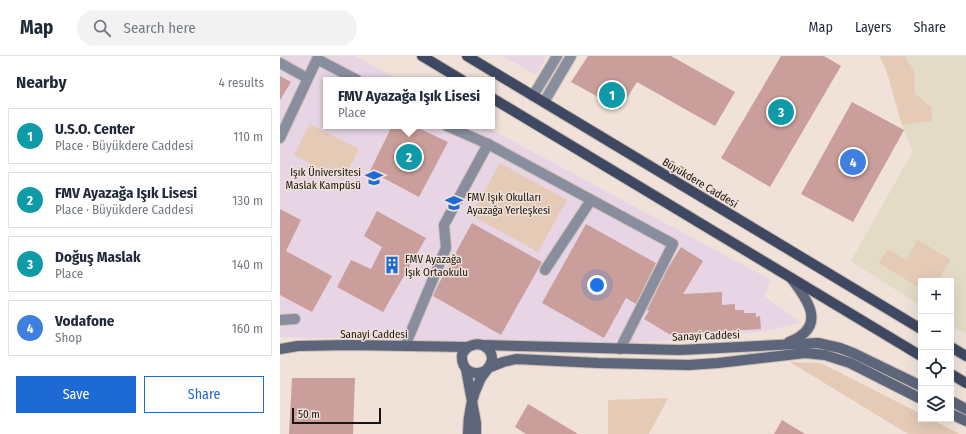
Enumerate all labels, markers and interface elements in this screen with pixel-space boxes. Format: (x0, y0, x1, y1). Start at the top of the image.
search box (77, 10, 357, 46)
text: Map (20, 16, 53, 39)
icon: search (91, 17, 113, 39)
text: Search here (123, 19, 196, 37)
text: Map (809, 19, 833, 36)
text: Layers (855, 19, 891, 36)
text: Share (913, 19, 946, 36)
text: Nearby (16, 72, 67, 93)
text: 4 results (218, 75, 264, 90)
popup (323, 77, 495, 129)
pin: 1 (599, 80, 625, 110)
text: FMV Ayazağa Işık Lisesi (338, 87, 480, 105)
pin: 3 (768, 97, 794, 127)
text: Place (338, 105, 366, 120)
text: U.S.O. Center (55, 120, 135, 138)
text: 1 (27, 129, 33, 144)
text: 110 m (233, 129, 263, 144)
text: Place · Büyükdere Caddesi (55, 138, 194, 153)
pin: 2 (396, 142, 422, 172)
pin: 4 (840, 147, 866, 177)
street label: Büyükdere Caddesi (660, 155, 740, 211)
place label: Işık Üniversitesi Maslak Kampüsü (286, 166, 361, 192)
school or university icon: Işık Üniversitesi Maslak Kampüsü (364, 168, 384, 188)
text: FMV Ayazağa Işık Lisesi (55, 184, 197, 202)
place label: FMV Işık Okulları Ayazağa Yerleşkesi (467, 191, 551, 217)
text: 2 (27, 193, 33, 208)
text: 130 m (232, 193, 263, 208)
school or university icon: FMV Işık Okulları Ayazağa Yerleşkesi (444, 193, 464, 213)
text: Place · Büyükdere Caddesi (55, 202, 194, 217)
text: Doğuş Maslak (55, 248, 141, 266)
place label: FMV Ayazağa Işık Ortaokulu (405, 253, 468, 279)
building icon: FMV Ayazağa Işık Ortaokulu (382, 255, 402, 275)
text: 3 (27, 257, 33, 272)
text: 140 m (232, 257, 263, 272)
text: Place (55, 266, 83, 281)
your location (587, 275, 607, 295)
map controls (918, 278, 954, 422)
button: + (918, 278, 954, 314)
text: Vodafone (55, 312, 114, 330)
button: − (918, 314, 954, 350)
text: 4 (27, 321, 33, 336)
text: 160 m (232, 321, 263, 336)
street label: Sanayi Caddesi (340, 328, 408, 341)
street label: Sanayi Caddesi (672, 328, 740, 344)
text: Shop (55, 330, 82, 345)
button: locate (918, 350, 954, 386)
button: Save (16, 376, 136, 413)
button: Share (144, 376, 264, 413)
button: layers (918, 386, 954, 422)
scale bar (292, 406, 381, 425)
text: 50 m (298, 408, 320, 421)

